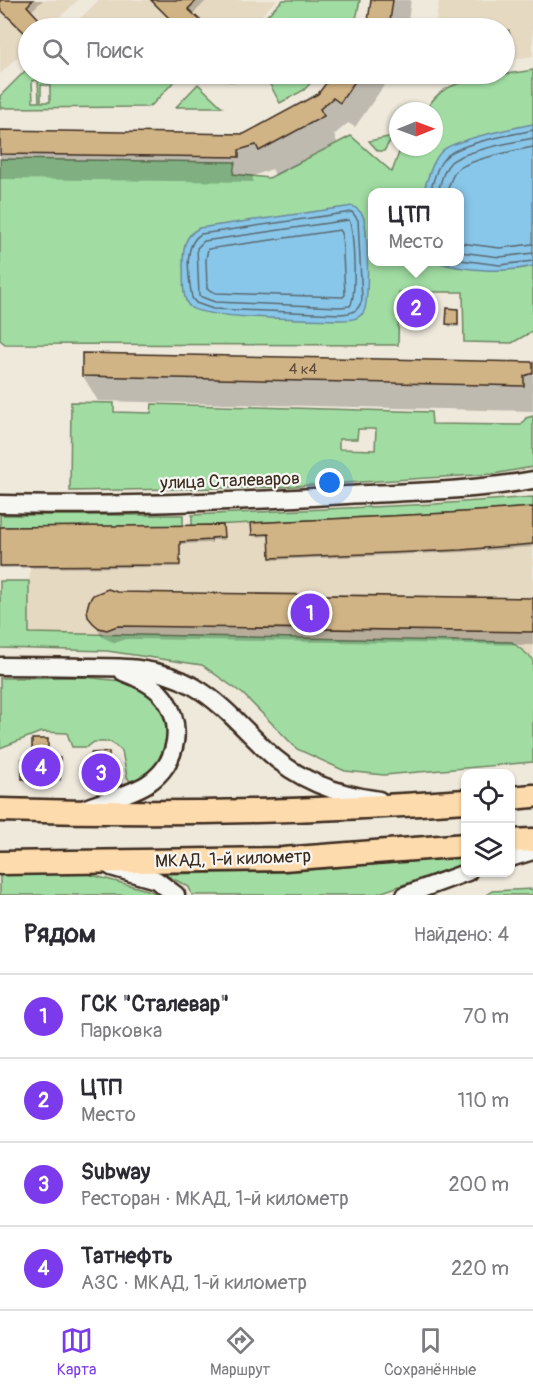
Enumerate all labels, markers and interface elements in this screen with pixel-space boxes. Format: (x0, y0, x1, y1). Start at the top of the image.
search box (18, 18, 515, 84)
icon: search (39, 35, 72, 68)
text: Поиск (87, 37, 144, 65)
north arrow (389, 102, 443, 156)
popup (368, 188, 464, 266)
text: ЦТП (389, 201, 430, 229)
text: Место (389, 229, 443, 254)
pin: 2 (396, 286, 436, 330)
house number: 4 к4 (289, 360, 317, 379)
street label: улица Сталеваров (159, 467, 300, 495)
your location (315, 468, 344, 497)
pin: 1 (290, 590, 330, 636)
pin: 4 (22, 744, 60, 789)
pin: 3 (82, 750, 120, 796)
map controls (461, 769, 515, 877)
button: locate (461, 769, 515, 823)
button: layers (461, 823, 515, 877)
street label: МКАД, 1-й километр (155, 845, 311, 873)
text: Рядом (24, 918, 96, 950)
text: Найдено: 4 (414, 922, 509, 947)
text: ГСК "Сталевар" (81, 990, 229, 1018)
text: 1 (40, 1004, 47, 1029)
text: 70 m (463, 1004, 509, 1029)
text: Парковка (81, 1018, 162, 1043)
text: ЦТП (81, 1074, 122, 1102)
text: 2 (38, 1088, 49, 1113)
text: 110 m (458, 1088, 509, 1113)
text: Место (81, 1102, 136, 1127)
text: Subway (81, 1158, 150, 1186)
text: 3 (38, 1172, 49, 1197)
text: 200 m (448, 1172, 509, 1197)
text: Ресторан · МКАД, 1-й километр (81, 1186, 349, 1211)
text: Татнефть (81, 1242, 173, 1270)
text: 4 (38, 1256, 49, 1281)
text: 220 m (451, 1256, 509, 1281)
text: АЗС · МКАД, 1-й километр (81, 1270, 307, 1295)
tab: Карта (57, 1324, 96, 1380)
tab: Маршрут (210, 1324, 270, 1380)
tab: Сохранённые (384, 1324, 476, 1380)

